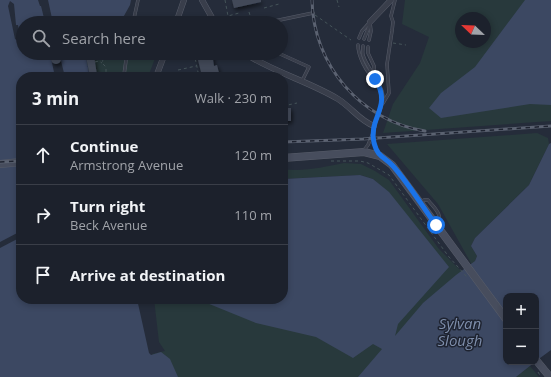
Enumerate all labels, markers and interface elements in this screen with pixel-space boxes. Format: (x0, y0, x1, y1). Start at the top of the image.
north arrow (455, 12, 491, 48)
search box (16, 16, 288, 60)
icon: search (30, 27, 52, 49)
text: Search here (62, 28, 146, 48)
route end (366, 70, 384, 88)
text: 3 min (32, 87, 79, 110)
text: Walk · 230 m (195, 89, 272, 107)
text: Continue (70, 136, 138, 156)
icon: ahead (32, 144, 54, 166)
text: 120 m (234, 146, 272, 164)
text: Armstrong Avenue (70, 156, 183, 174)
text: Turn right (70, 196, 145, 216)
icon: right (32, 204, 54, 226)
text: 110 m (234, 206, 272, 224)
text: Beck Avenue (70, 216, 147, 234)
route start (427, 216, 445, 234)
icon: arrive (32, 264, 54, 286)
text: Arrive at destination (70, 265, 225, 285)
map controls (503, 293, 539, 365)
button: + (503, 293, 539, 329)
water label: Sylvan Slough (438, 313, 482, 350)
button: − (503, 329, 539, 365)

